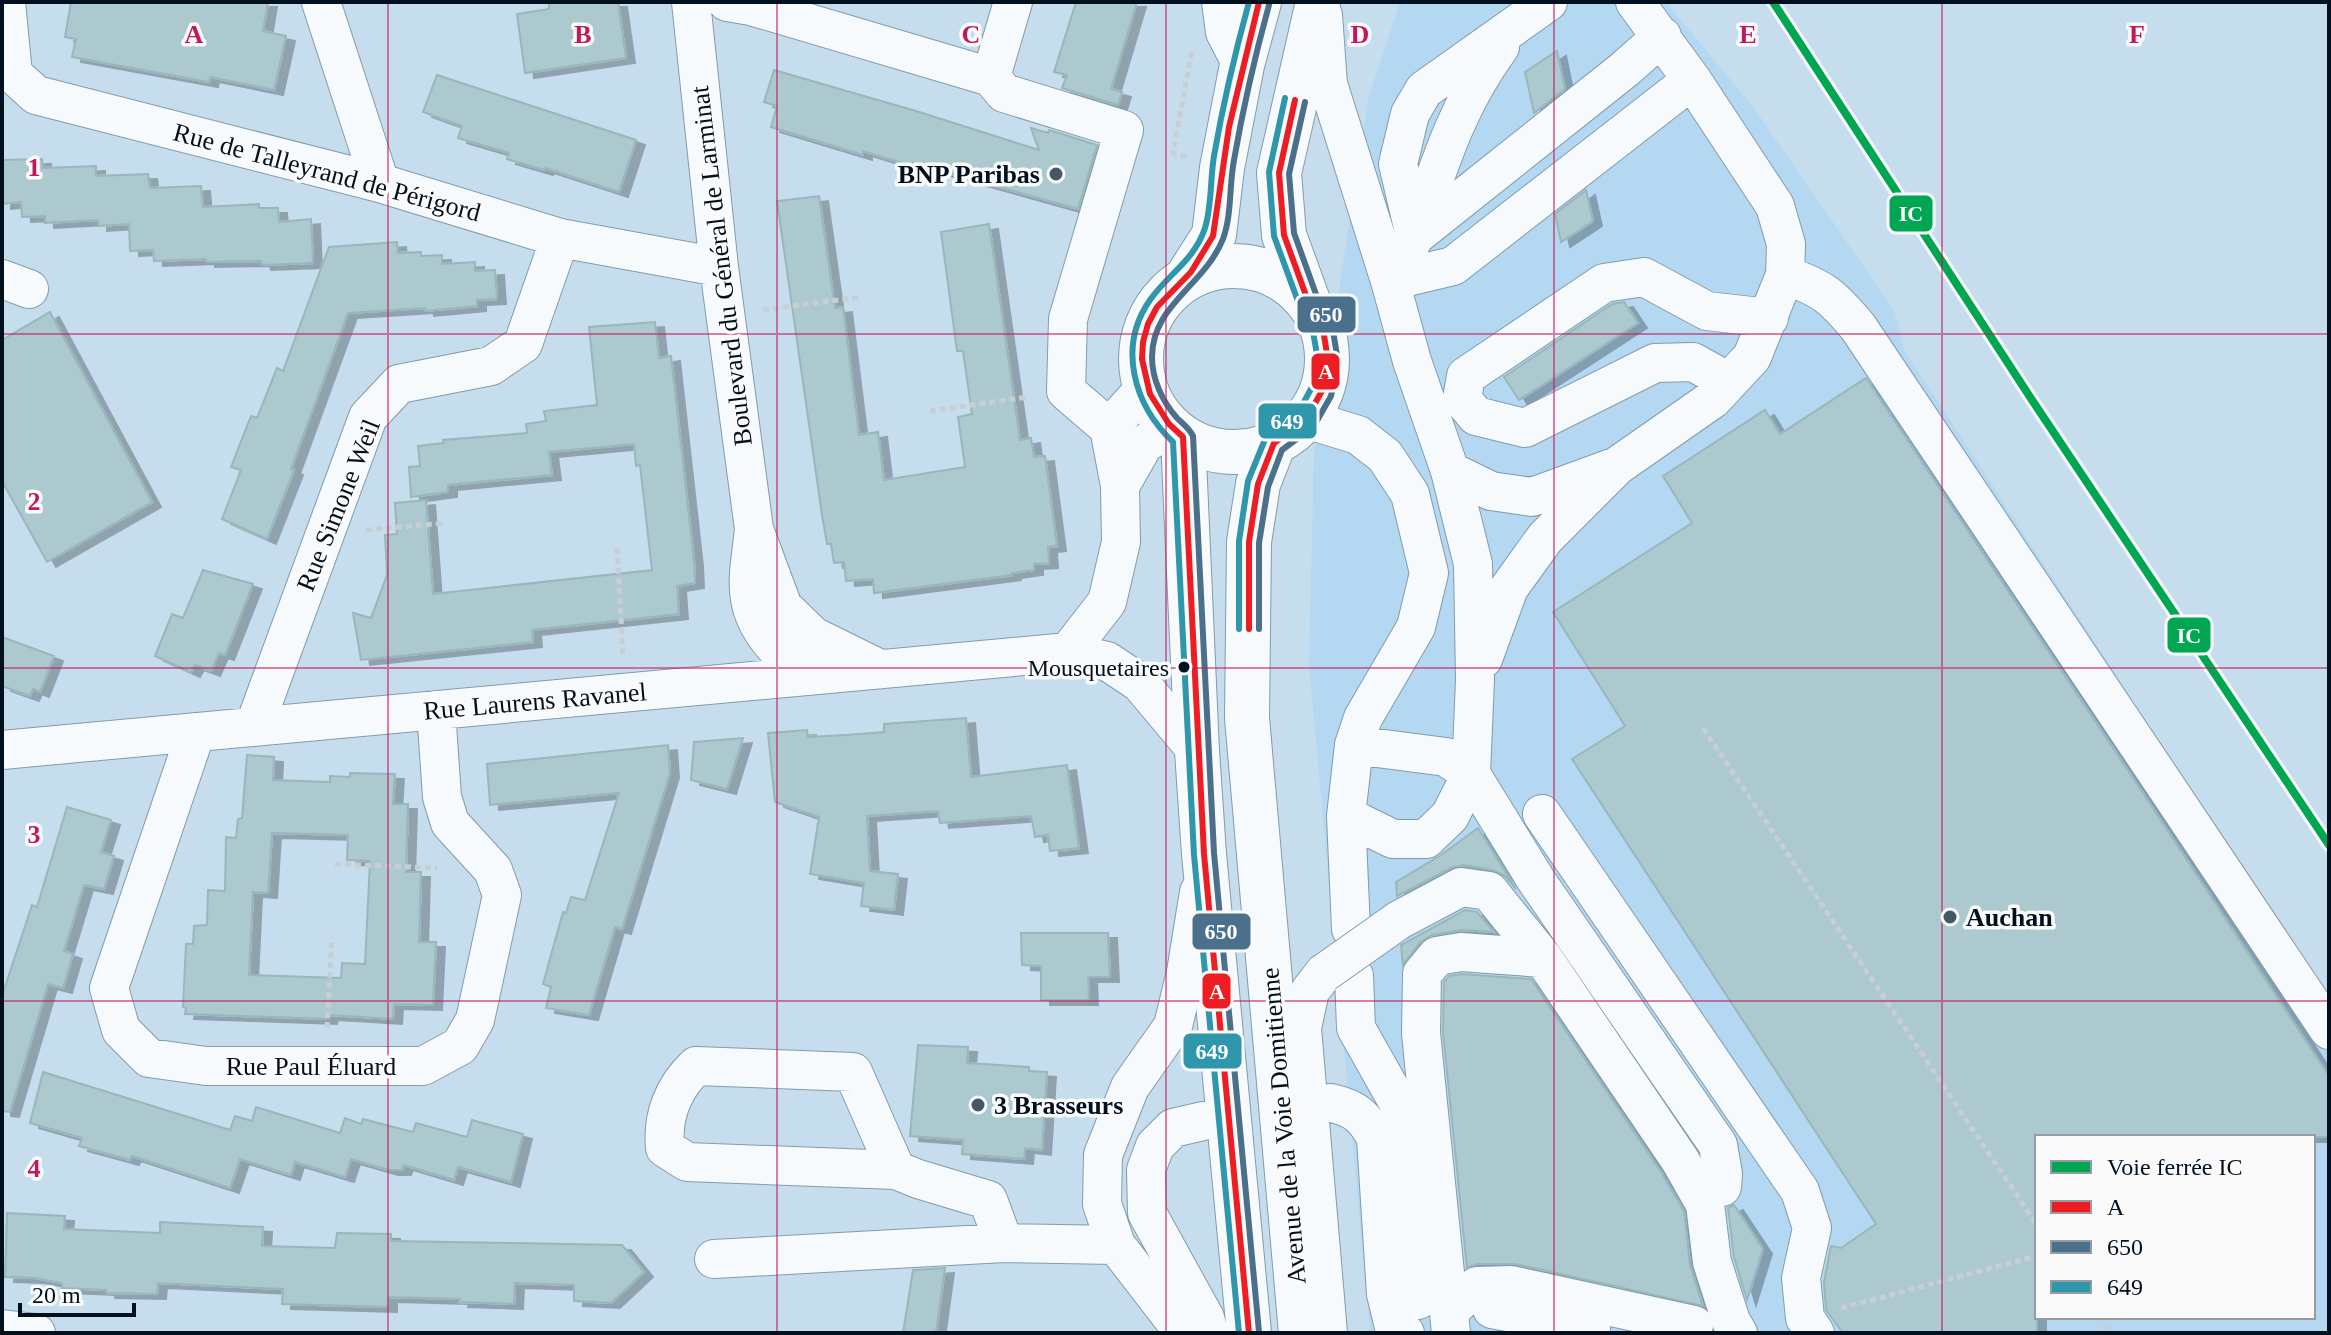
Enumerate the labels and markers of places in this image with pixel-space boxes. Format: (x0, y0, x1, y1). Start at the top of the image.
place label: BNP Paribas (898, 160, 1040, 189)
marker: BNP Paribas (1047, 165, 1065, 183)
place label: Mousquetaires (1028, 655, 1169, 681)
marker: Mousquetaires (1176, 659, 1192, 675)
place label: Auchan (1966, 903, 2053, 932)
marker: Auchan (1941, 908, 1959, 926)
place label: 3 Brasseurs (994, 1091, 1123, 1120)
marker: 3 Brasseurs (969, 1096, 987, 1114)

